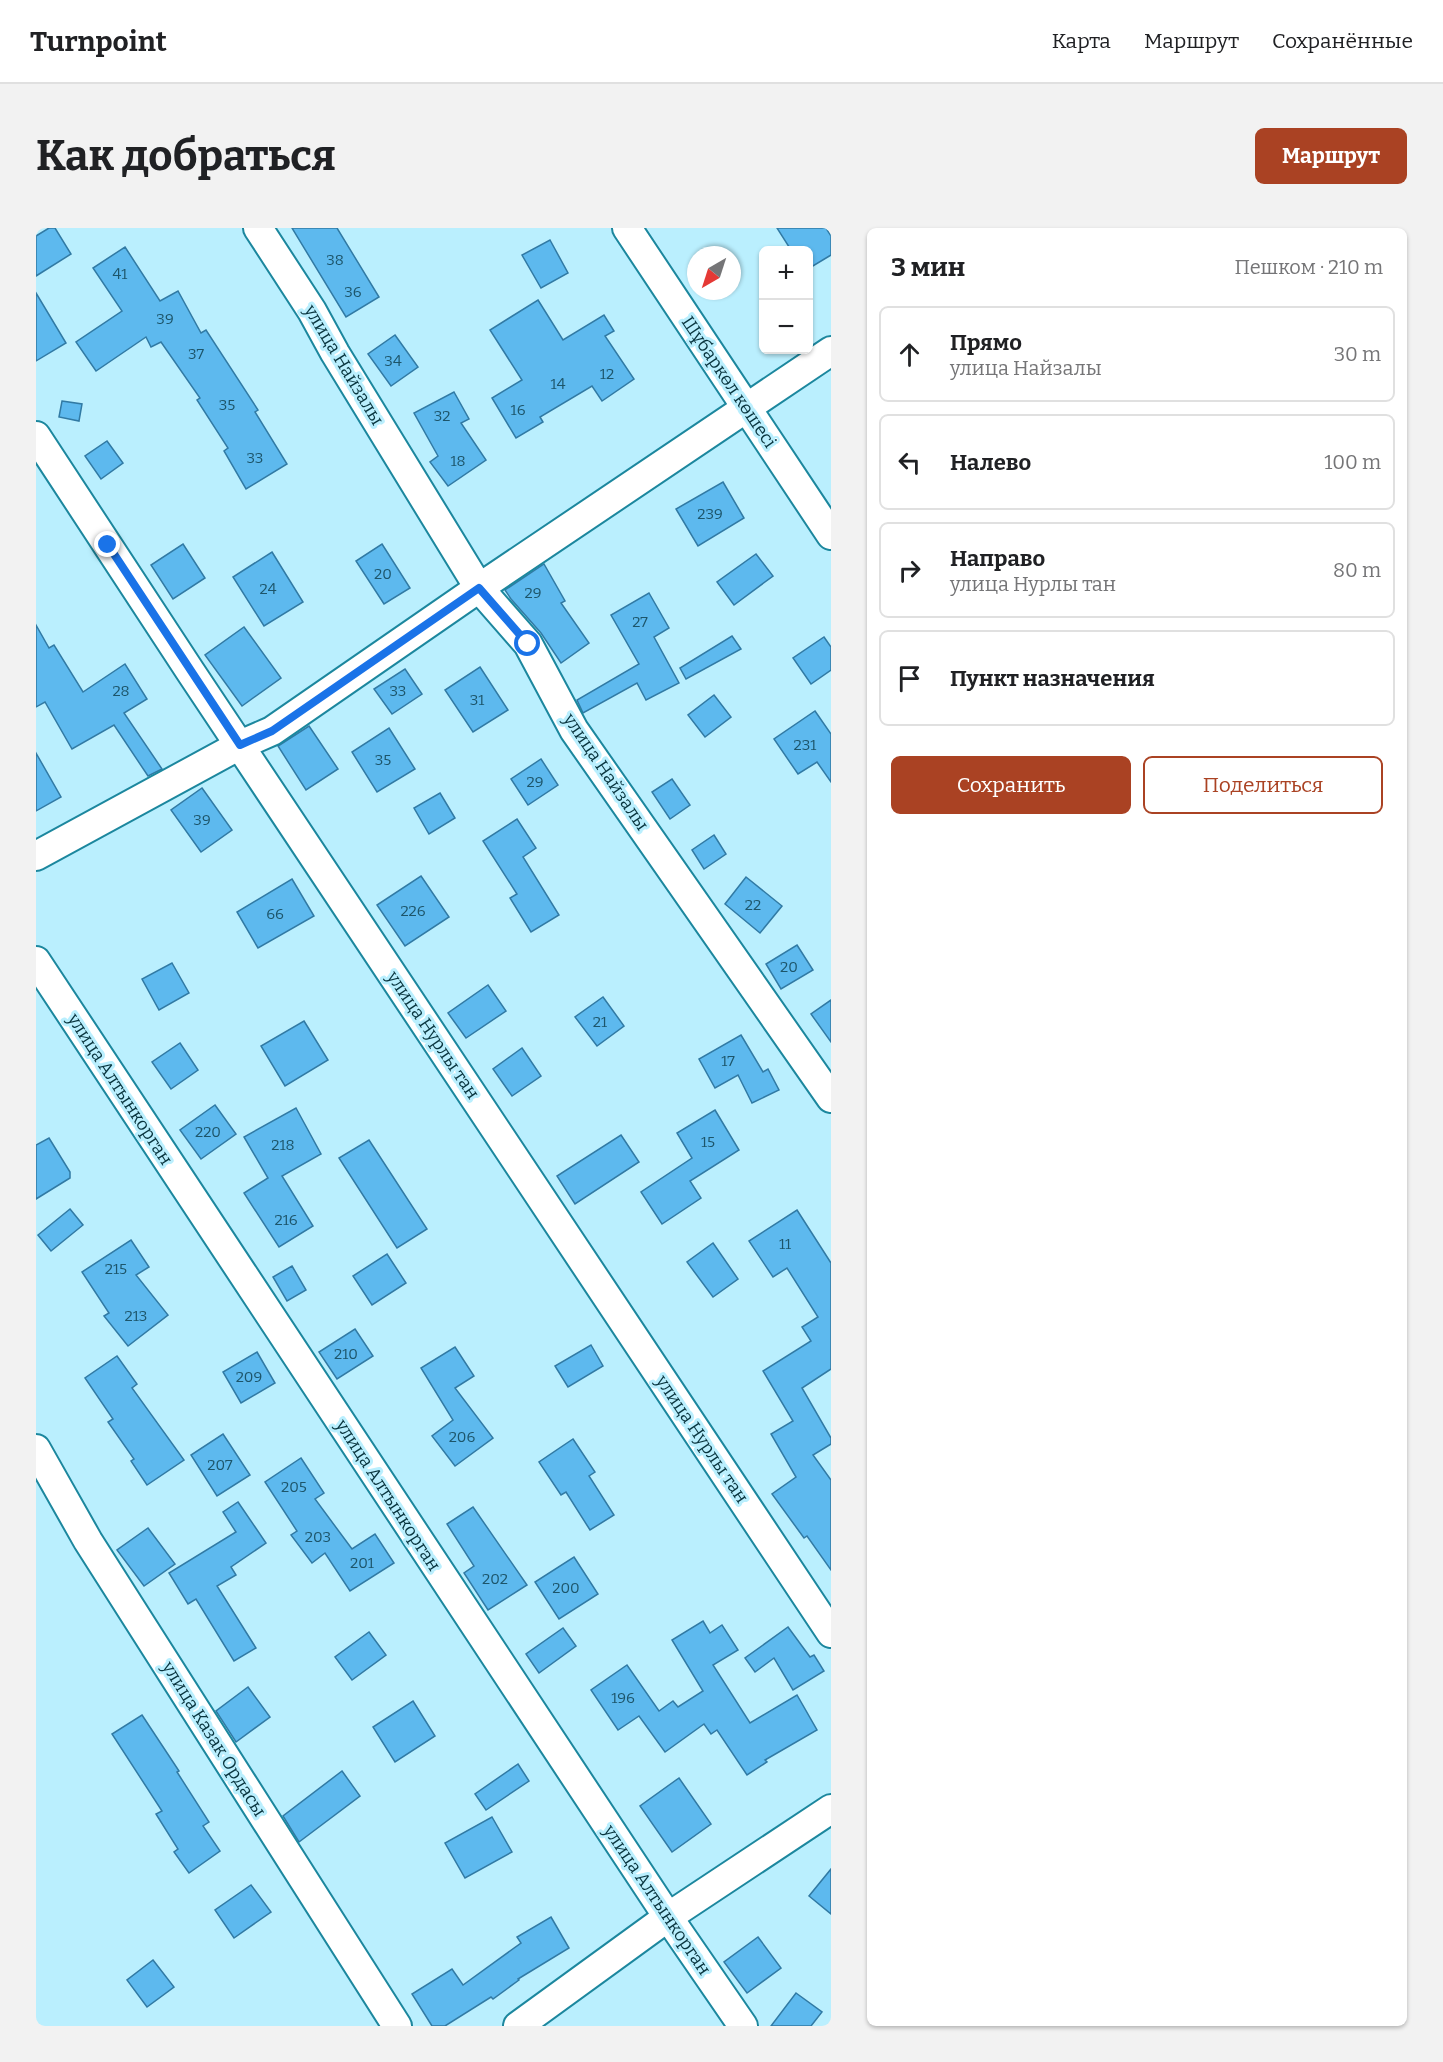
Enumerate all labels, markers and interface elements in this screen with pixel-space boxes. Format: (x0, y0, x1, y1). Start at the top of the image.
text: Turnpoint (30, 25, 167, 58)
text: Карта (1052, 28, 1111, 54)
text: Маршрут (1144, 28, 1239, 54)
text: Сохранённые (1272, 28, 1413, 54)
button: Маршрут (1255, 128, 1407, 184)
text: Как добраться (36, 131, 336, 181)
north arrow (687, 246, 741, 300)
map controls (759, 246, 813, 354)
button: + (759, 246, 813, 300)
house number: 38 (326, 251, 344, 269)
text: 3 мин (891, 252, 965, 283)
text: Пешком · 210 m (1234, 255, 1383, 279)
house number: 41 (113, 265, 127, 283)
house number: 36 (344, 283, 362, 301)
street label: улица Найзалы (299, 300, 389, 429)
button: − (759, 300, 813, 354)
house number: 39 (156, 310, 174, 328)
street label: Шұбаркөл көшесі (677, 312, 781, 452)
text: Прямо (950, 329, 1022, 356)
icon: ahead (893, 338, 926, 371)
text: 30 m (1334, 342, 1381, 366)
house number: 37 (188, 345, 205, 363)
house number: 34 (384, 352, 402, 370)
text: улица Найзалы (950, 356, 1102, 380)
house number: 12 (600, 365, 614, 383)
house number: 14 (551, 375, 566, 393)
house number: 35 (219, 396, 235, 414)
house number: 16 (511, 401, 526, 419)
house number: 32 (434, 407, 450, 425)
icon: left (893, 446, 926, 479)
house number: 33 (247, 449, 263, 467)
text: Налево (950, 449, 1031, 476)
text: 100 m (1324, 450, 1381, 474)
house number: 18 (450, 452, 466, 470)
house number: 239 (697, 505, 723, 523)
route end (94, 531, 120, 557)
text: Направо (950, 545, 1045, 572)
icon: right (893, 554, 926, 587)
text: 80 m (1333, 558, 1381, 582)
house number: 20 (374, 565, 392, 583)
text: улица Нурлы тан (950, 572, 1116, 596)
house number: 24 (260, 580, 277, 598)
house number: 29 (525, 584, 541, 602)
house number: 27 (632, 613, 648, 631)
route start (514, 630, 540, 656)
icon: arrive (893, 662, 926, 695)
text: Пункт назначения (950, 665, 1155, 692)
house number: 28 (112, 682, 130, 700)
house number: 33 (390, 682, 406, 700)
house number: 31 (470, 691, 484, 709)
street label: улица Найзалы (558, 708, 653, 835)
house number: 231 (794, 736, 816, 754)
house number: 35 (375, 751, 391, 769)
button: Сохранить (891, 756, 1131, 814)
button: Поделиться (1143, 756, 1383, 814)
house number: 29 (527, 773, 543, 791)
house number: 39 (193, 811, 211, 829)
house number: 22 (745, 896, 761, 914)
house number: 226 (400, 902, 426, 920)
house number: 66 (266, 905, 284, 923)
house number: 20 (780, 958, 798, 976)
street label: улица Нурлы тан (382, 966, 484, 1103)
street label: улица Алтынкорган (62, 1008, 177, 1169)
house number: 21 (593, 1013, 607, 1031)
house number: 17 (721, 1052, 735, 1070)
house number: 220 (195, 1123, 221, 1141)
house number: 15 (701, 1133, 715, 1151)
house number: 218 (271, 1136, 295, 1154)
house number: 216 (274, 1211, 298, 1229)
house number: 11 (779, 1235, 791, 1253)
house number: 215 (105, 1260, 127, 1278)
house number: 213 (125, 1307, 147, 1325)
house number: 210 (334, 1345, 358, 1363)
house number: 209 (236, 1368, 262, 1386)
street label: улица Нурлы тан (651, 1370, 753, 1507)
street label: улица Алтынкорган (330, 1414, 445, 1575)
house number: 206 (449, 1428, 475, 1446)
house number: 207 (207, 1456, 233, 1474)
house number: 205 (281, 1478, 307, 1496)
house number: 203 (305, 1528, 331, 1546)
house number: 201 (350, 1554, 374, 1572)
house number: 202 (482, 1570, 508, 1588)
house number: 200 (552, 1579, 580, 1597)
street label: улица Казак Ордасы (157, 1656, 271, 1821)
house number: 196 (611, 1689, 635, 1707)
street label: улица Алтынкорган (598, 1820, 715, 1979)

